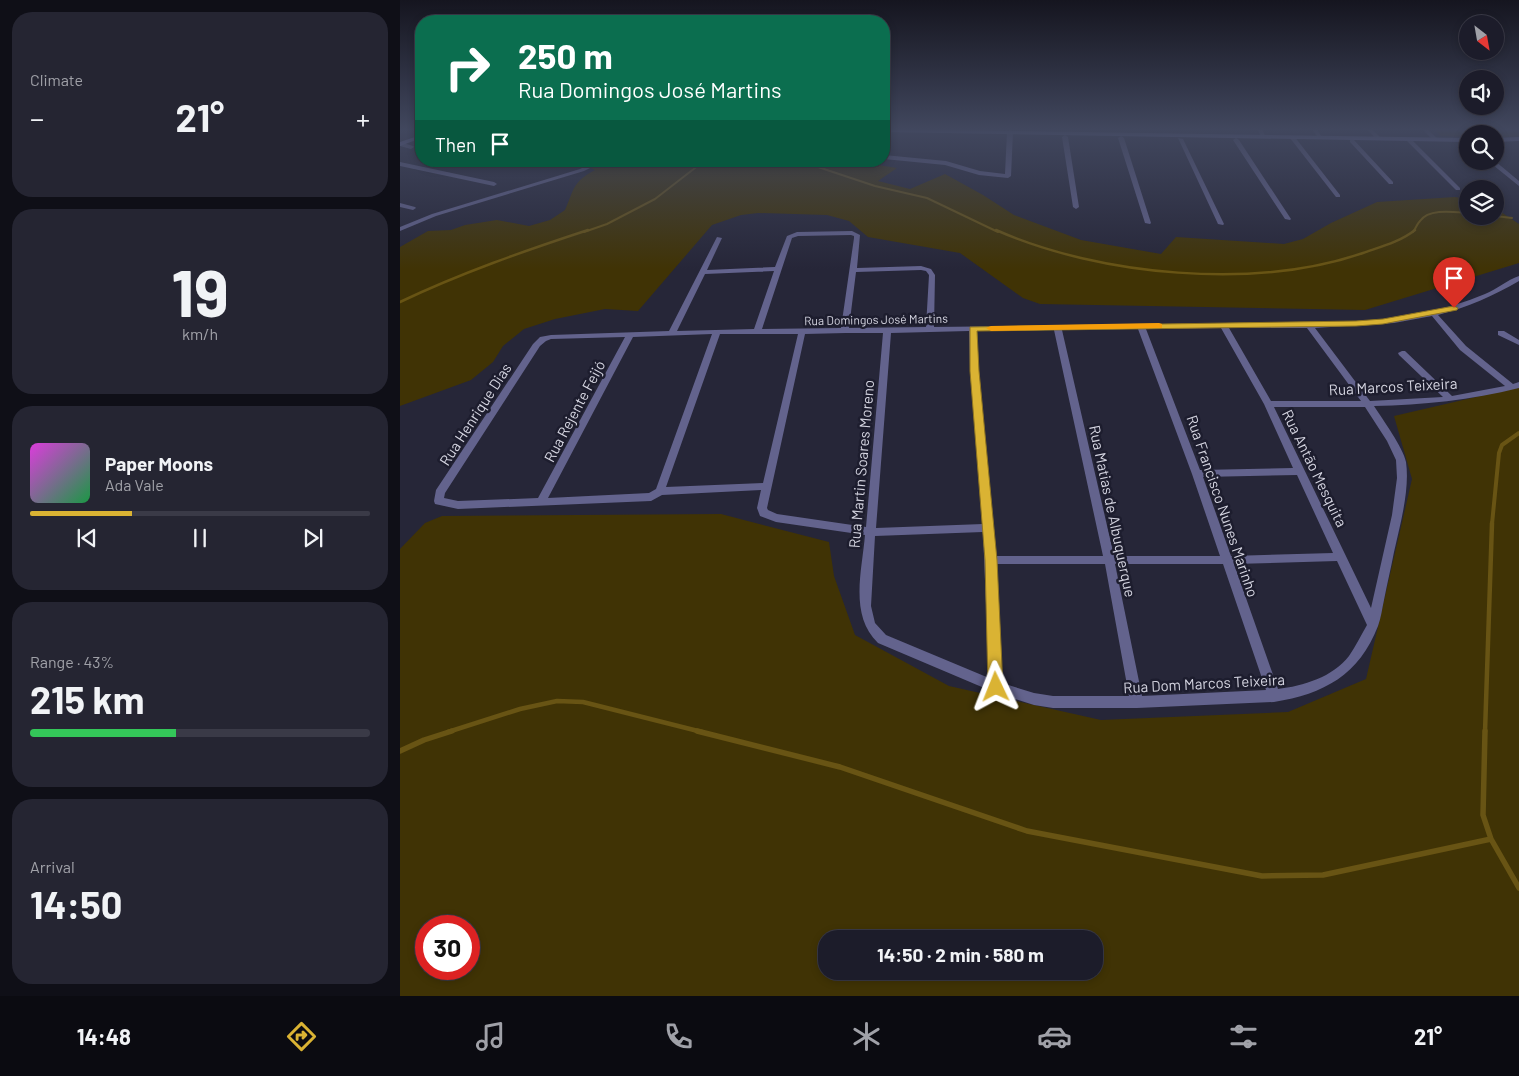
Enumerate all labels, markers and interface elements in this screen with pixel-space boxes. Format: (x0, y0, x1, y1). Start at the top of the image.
north arrow (1459, 15, 1504, 60)
map controls (1459, 15, 1504, 225)
text: 250 m (518, 34, 613, 76)
icon: right (435, 35, 500, 100)
text: Climate (30, 70, 83, 89)
button: sound (1459, 70, 1504, 115)
text: Rua Domingos José Martins (518, 76, 782, 102)
text: 21° (176, 94, 224, 140)
text: − (30, 101, 44, 135)
text: + (356, 101, 370, 135)
button: search (1459, 125, 1504, 170)
icon: arrive (486, 130, 514, 158)
text: Then (435, 133, 476, 156)
button: layers (1459, 180, 1504, 225)
text: 19 (171, 252, 229, 330)
pin (1433, 257, 1475, 308)
icon: arrive (1440, 264, 1468, 292)
street label: Rua Domingos José Martins (804, 311, 948, 327)
text: km/h (182, 324, 218, 343)
street label: Rua Rejente Feijó (540, 357, 608, 465)
street label: Rua Henrique Dias (435, 359, 515, 469)
street label: Rua Marcos Teixeira (1328, 374, 1458, 398)
street label: Rua Martin Soares Moreno (845, 379, 877, 549)
street label: Rua Antão Mesquita (1279, 406, 1351, 530)
street label: Rua Francisco Nunes Marinho (1183, 413, 1263, 599)
street label: Rua Matias de Albuquerque (1086, 423, 1140, 599)
text: Paper Moons (105, 452, 213, 475)
text: Ada Vale (105, 475, 164, 494)
icon: previous (73, 524, 101, 552)
icon: pause (186, 524, 214, 552)
icon: next (299, 524, 327, 552)
text: Range · 43% (30, 652, 114, 671)
position arrow (969, 660, 1021, 712)
street label: Rua Dom Marcos Teixeira (1123, 670, 1285, 696)
text: 215 km (30, 676, 145, 722)
text: Arrival (30, 857, 75, 876)
text: 14:50 (30, 881, 122, 927)
speed limit sign: 30 (415, 915, 480, 980)
text: 14:50 · 2 min · 580 m (877, 943, 1044, 966)
icon: directions (284, 1019, 319, 1054)
icon: music (473, 1019, 508, 1054)
icon: phone (661, 1019, 696, 1054)
icon: climate (849, 1019, 884, 1054)
icon: car (1037, 1019, 1072, 1054)
icon: filters (1226, 1019, 1261, 1054)
text: 14:48 (77, 1023, 131, 1049)
text: 21° (1414, 1023, 1442, 1049)

